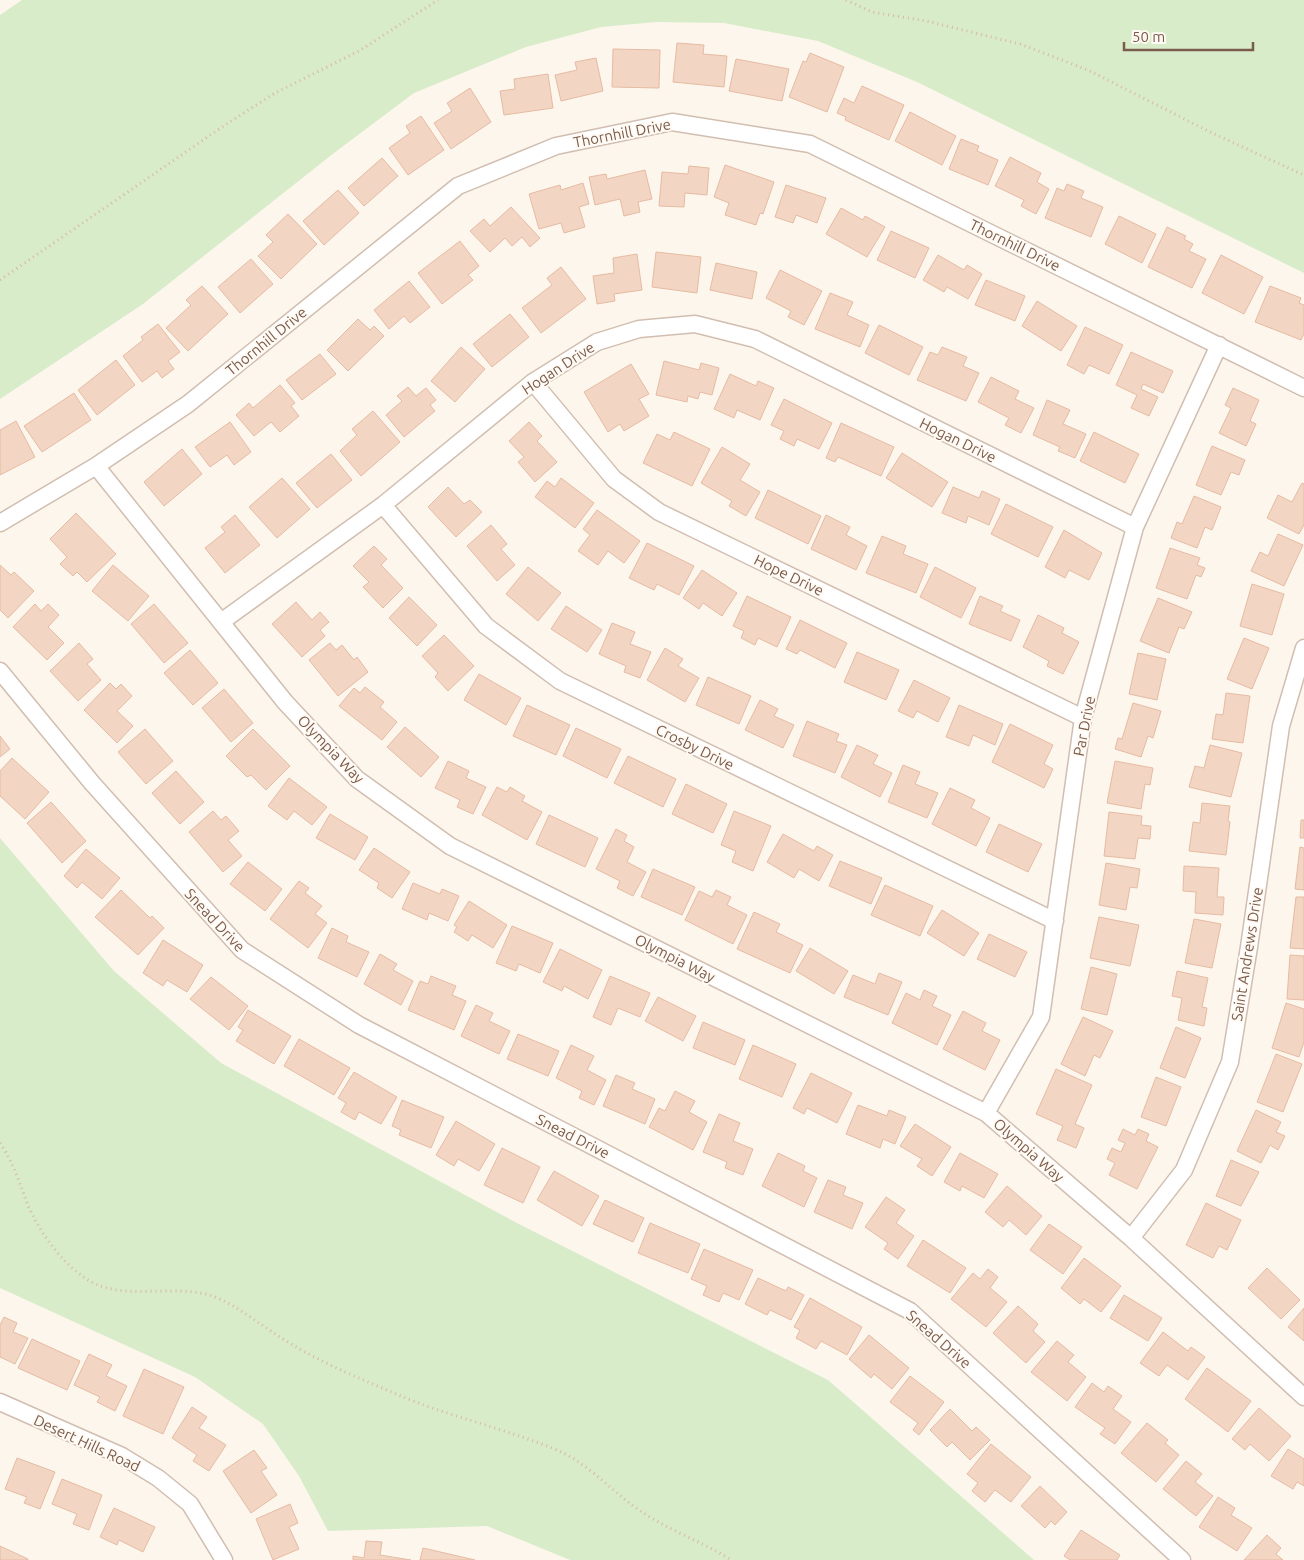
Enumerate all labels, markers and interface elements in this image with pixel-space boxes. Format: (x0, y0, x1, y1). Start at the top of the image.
scale bar (1124, 20, 1253, 52)
text: 50 m (1132, 28, 1165, 45)
street label: Thornhill Drive (572, 115, 672, 151)
street label: Thornhill Drive (967, 216, 1063, 274)
street label: Thornhill Drive (222, 303, 310, 379)
street label: Hogan Drive (519, 338, 597, 398)
street label: Hogan Drive (917, 414, 999, 466)
street label: Hope Drive (751, 551, 827, 599)
street label: Par Drive (1070, 694, 1098, 758)
street label: Olympia Way (294, 712, 368, 786)
street label: Crosby Drive (653, 721, 737, 773)
street label: Snead Drive (181, 885, 249, 955)
street label: Saint Andrews Drive (1228, 886, 1266, 1022)
street label: Olympia Way (632, 930, 718, 986)
street label: Snead Drive (533, 1110, 613, 1162)
street label: Olympia Way (990, 1115, 1068, 1185)
street label: Snead Drive (903, 1306, 975, 1372)
street label: Desert Hills Road (31, 1411, 143, 1475)

